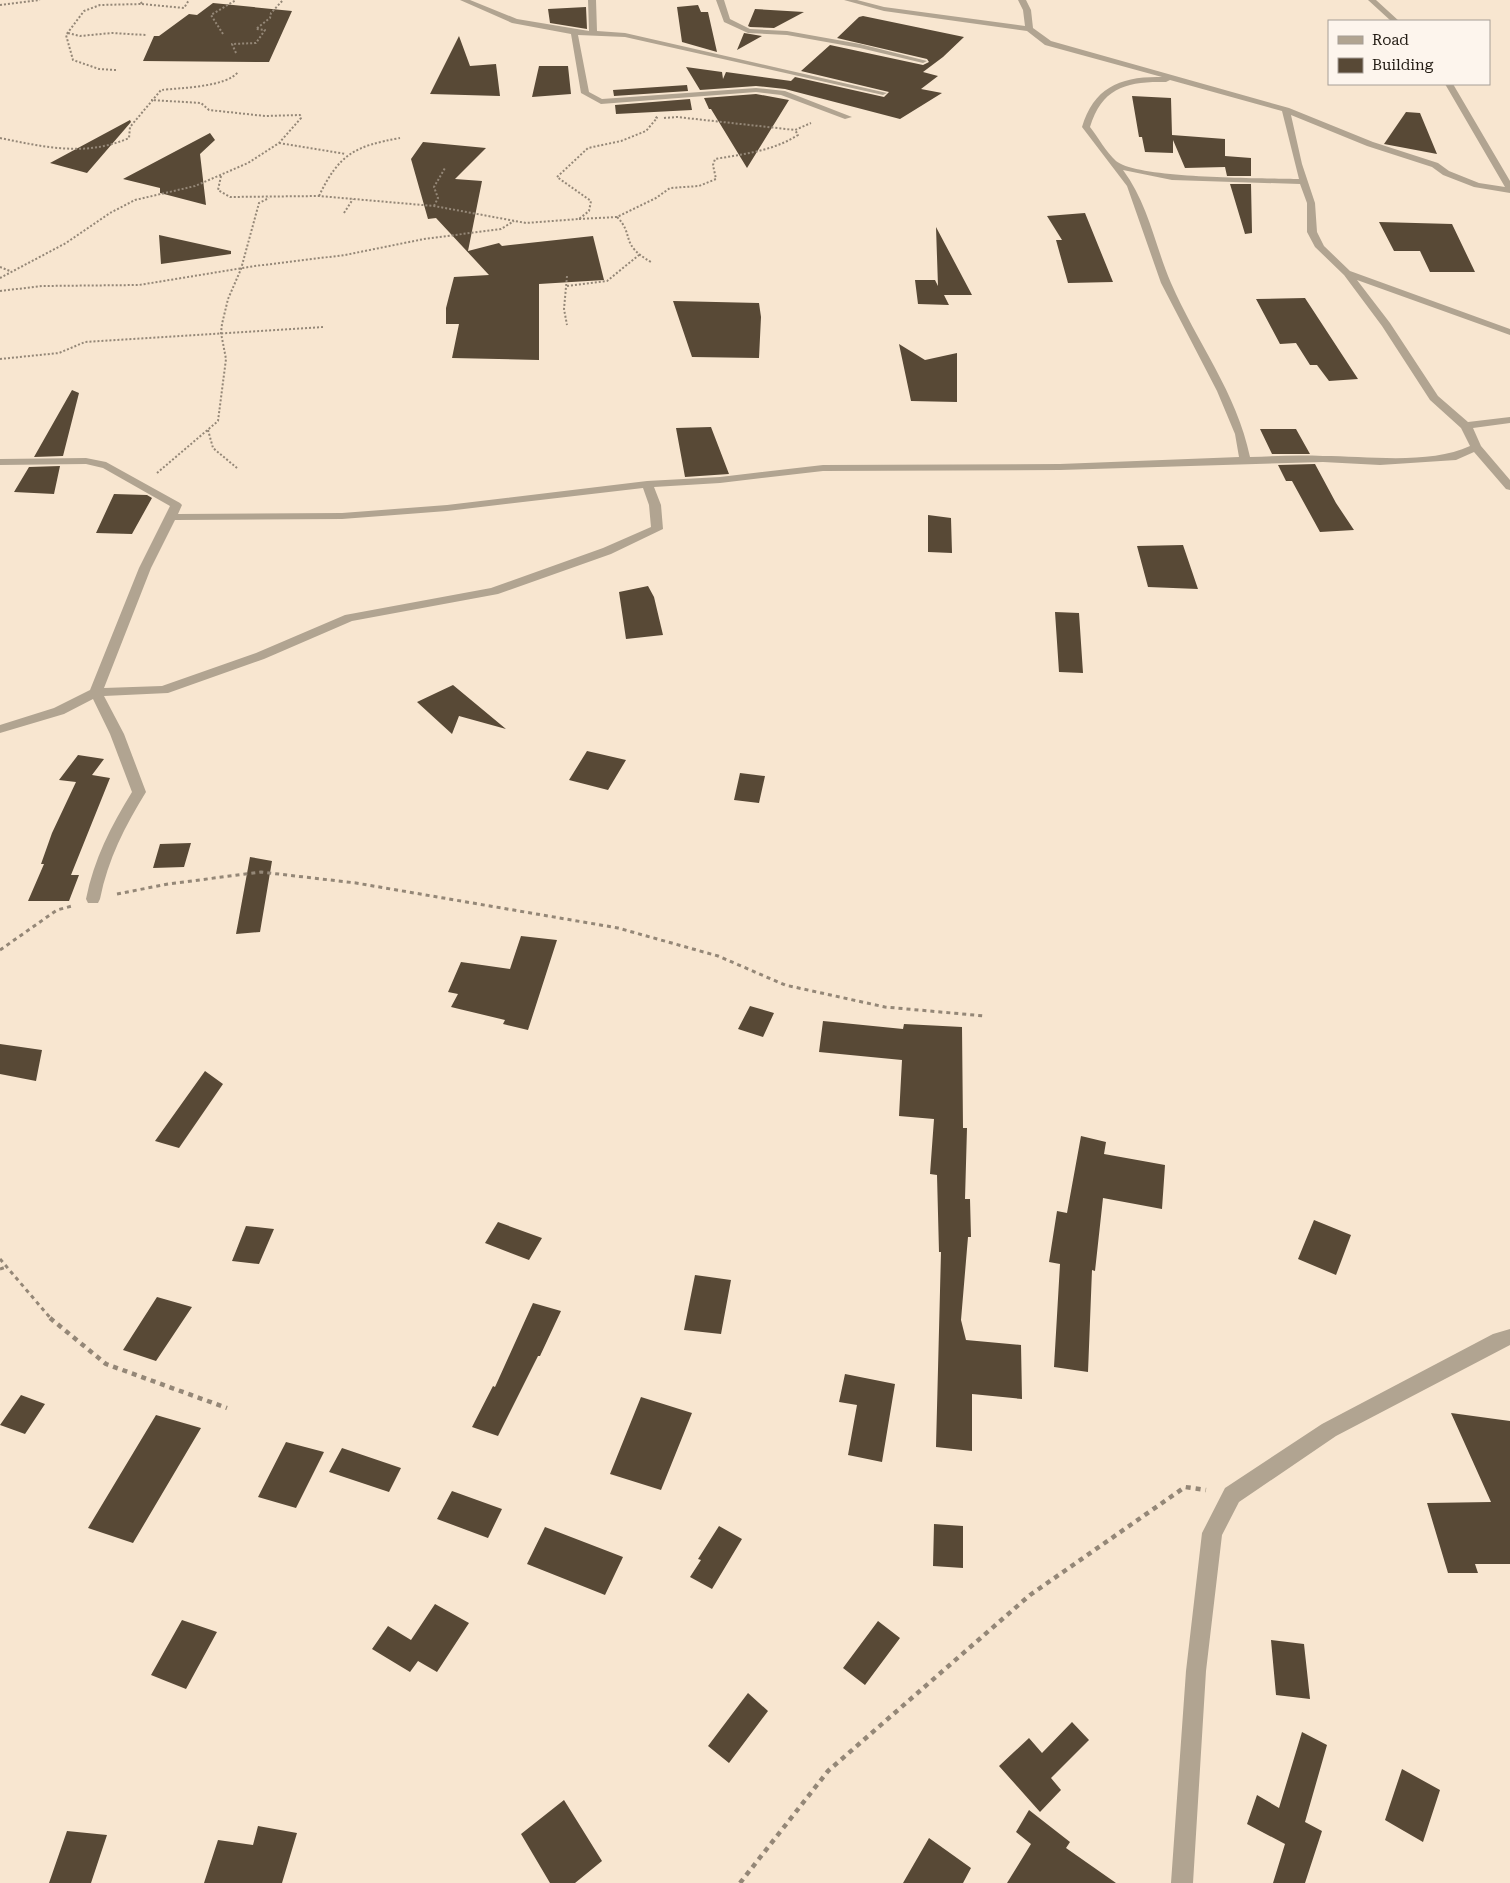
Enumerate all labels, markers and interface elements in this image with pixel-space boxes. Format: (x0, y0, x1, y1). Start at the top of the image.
legend (1328, 20, 1490, 85)
text: Road (1372, 31, 1409, 49)
text: Building (1372, 56, 1434, 74)

